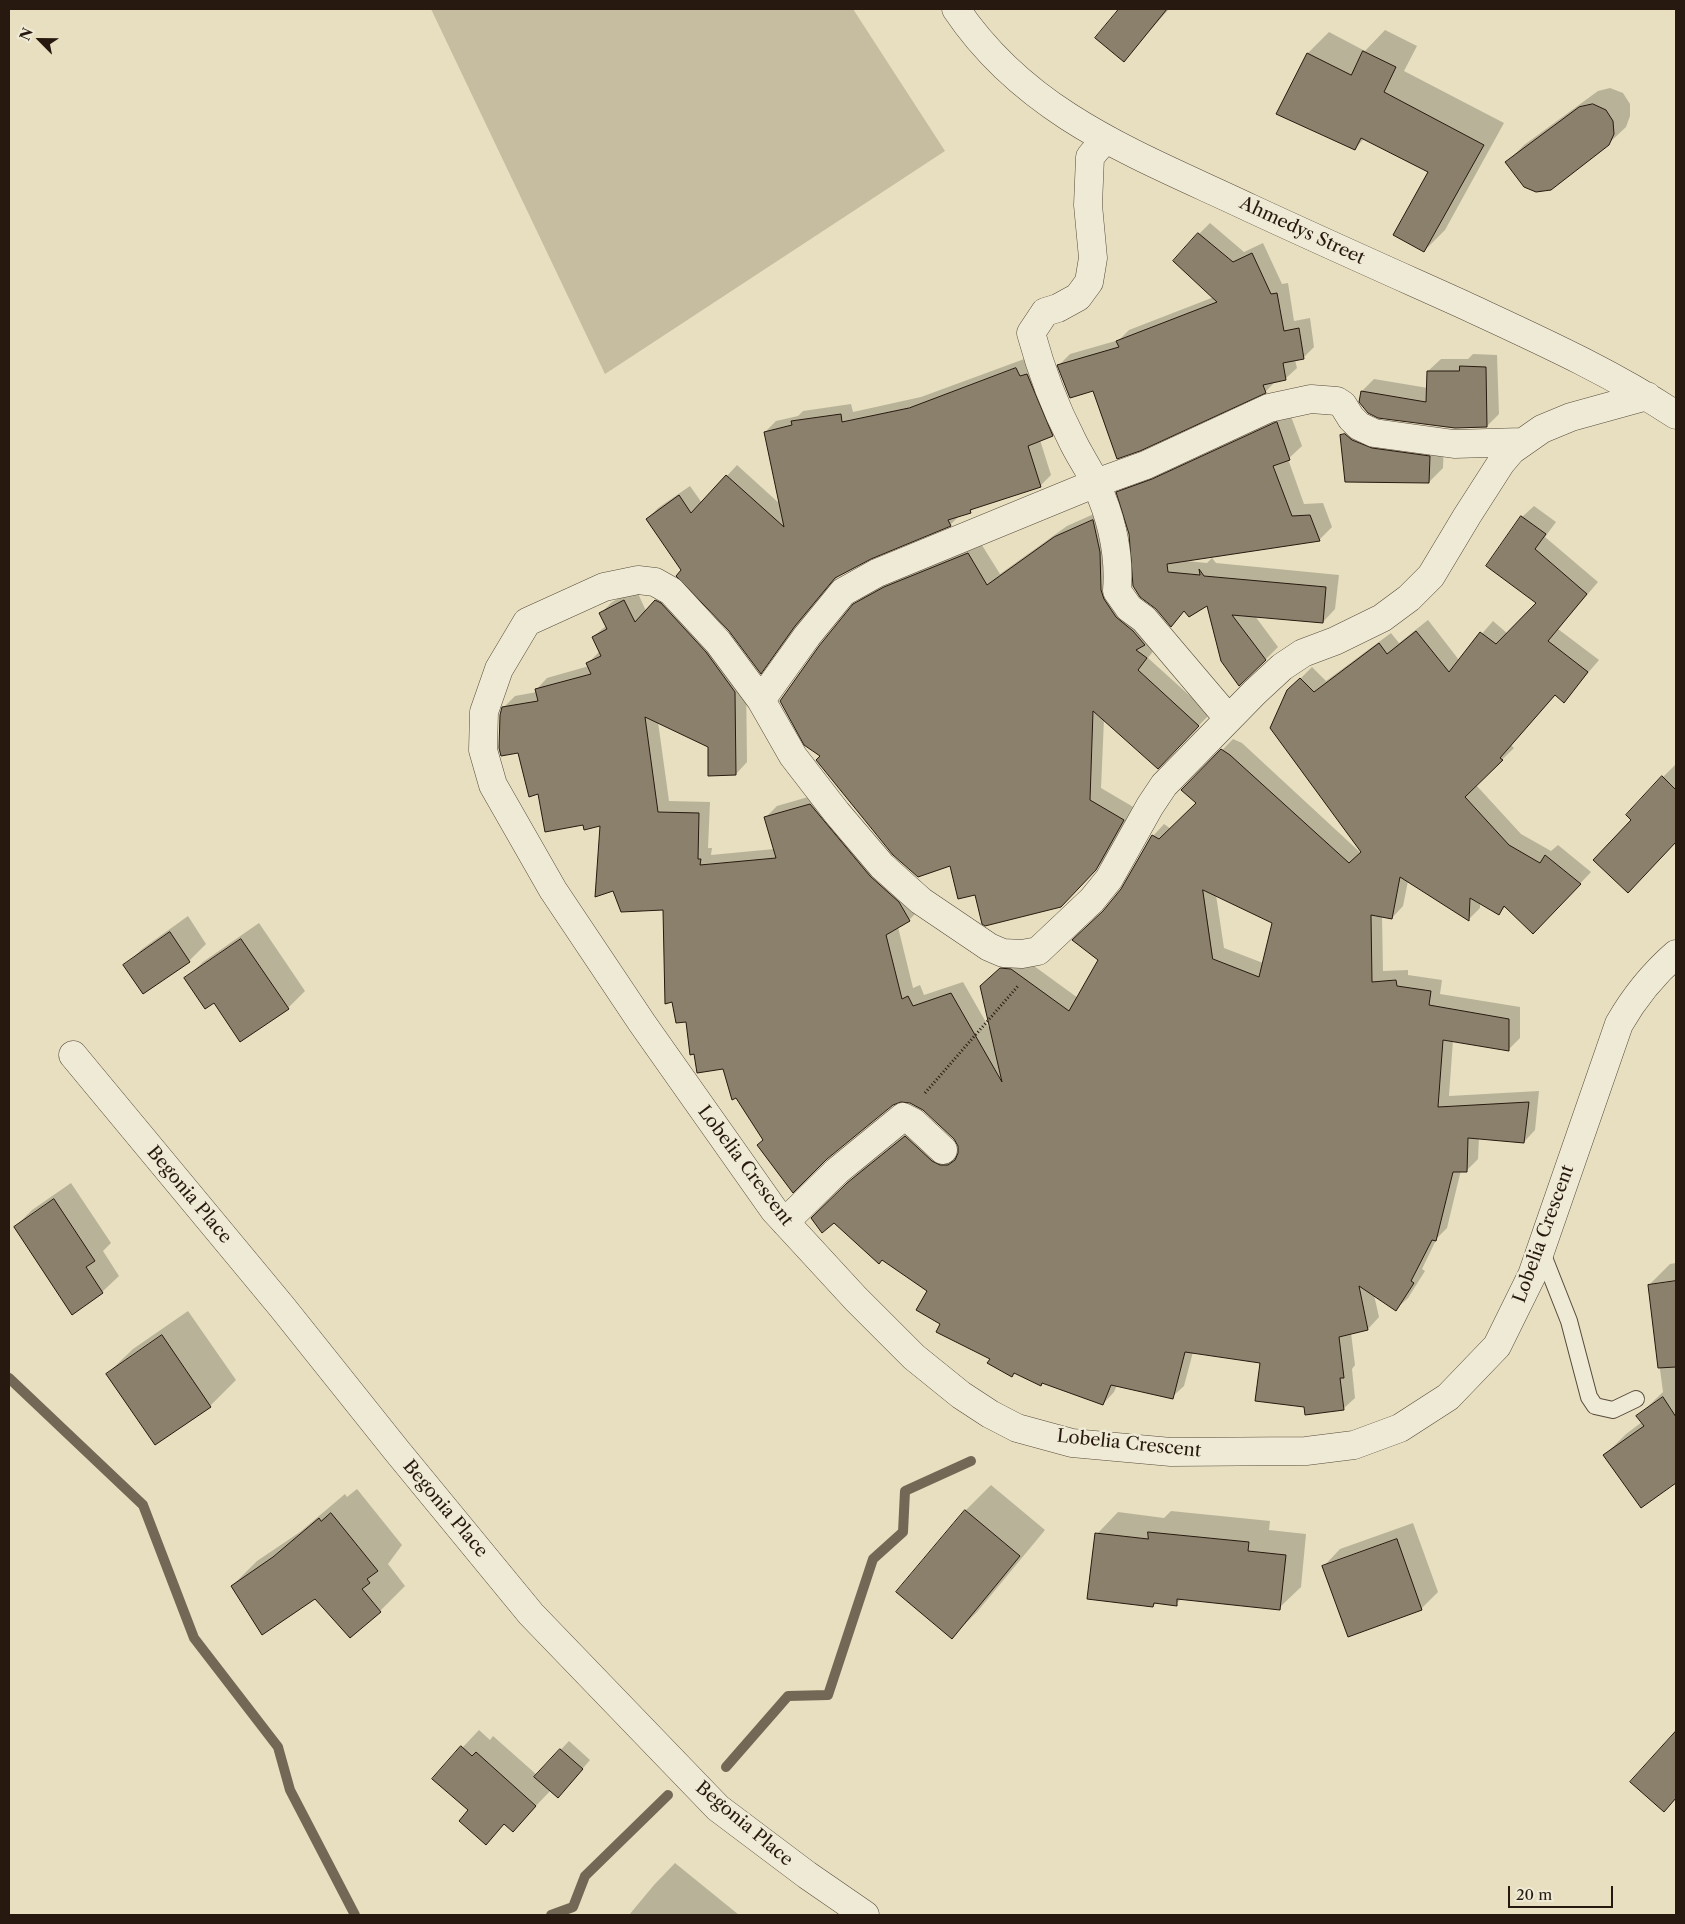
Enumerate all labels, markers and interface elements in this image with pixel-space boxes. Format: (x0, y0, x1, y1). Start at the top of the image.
north arrow (15, 15, 65, 65)
text: N (16, 25, 37, 43)
street label: Ahmedys Street (1236, 193, 1368, 269)
street label: Lobelia Crescent (693, 1102, 797, 1230)
street label: Begonia Place (142, 1142, 236, 1248)
street label: Lobelia Crescent (1509, 1162, 1579, 1306)
street label: Lobelia Crescent (1056, 1426, 1202, 1462)
street label: Begonia Place (398, 1456, 492, 1562)
street label: Begonia Place (691, 1777, 797, 1871)
scale bar (1510, 1876, 1615, 1908)
text: 20 m (1516, 1885, 1552, 1904)

